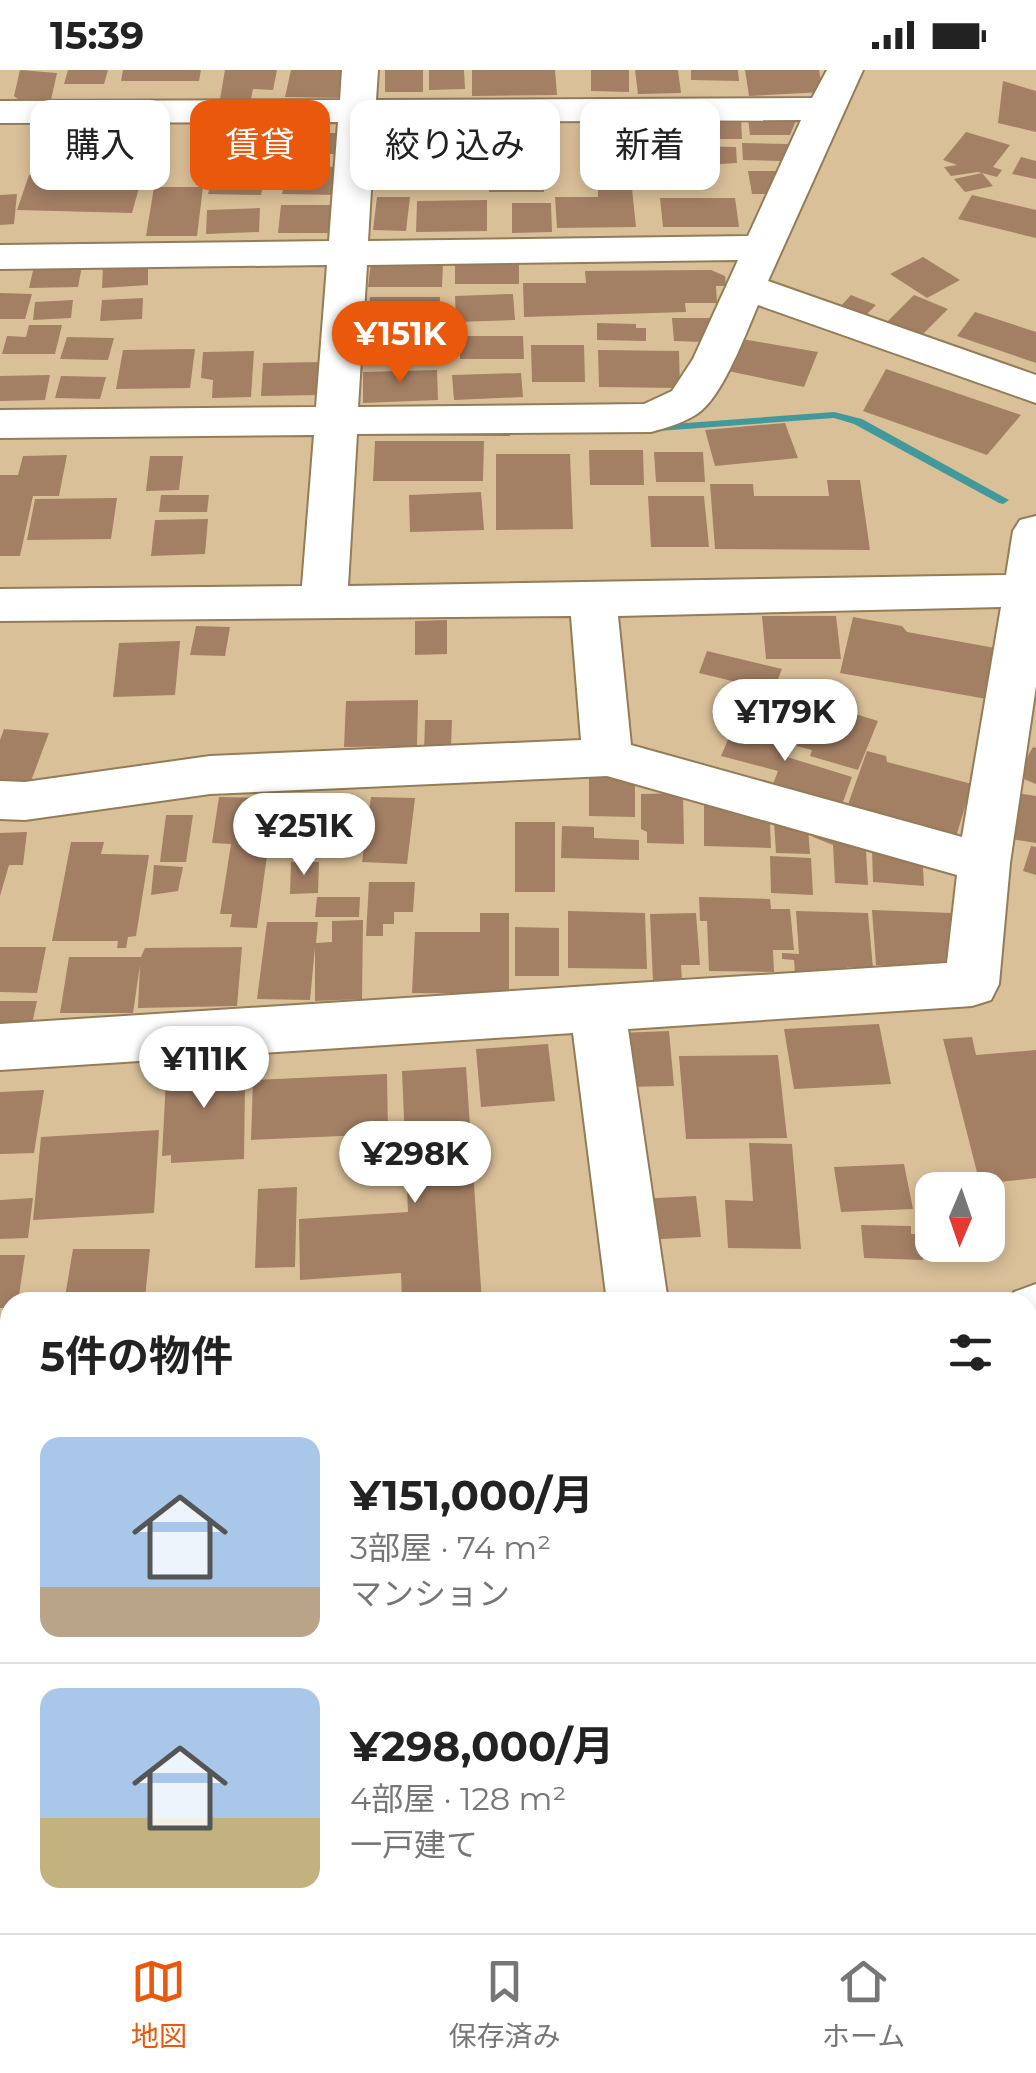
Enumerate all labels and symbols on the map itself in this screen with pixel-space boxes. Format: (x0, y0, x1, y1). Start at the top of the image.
pin: ¥151K (330, 301, 470, 386)
pin: ¥179K (715, 679, 855, 764)
pin: ¥251K (234, 793, 374, 878)
pin: ¥111K (134, 1026, 274, 1111)
pin: ¥298K (345, 1121, 485, 1206)
north arrow (915, 1172, 1005, 1262)

